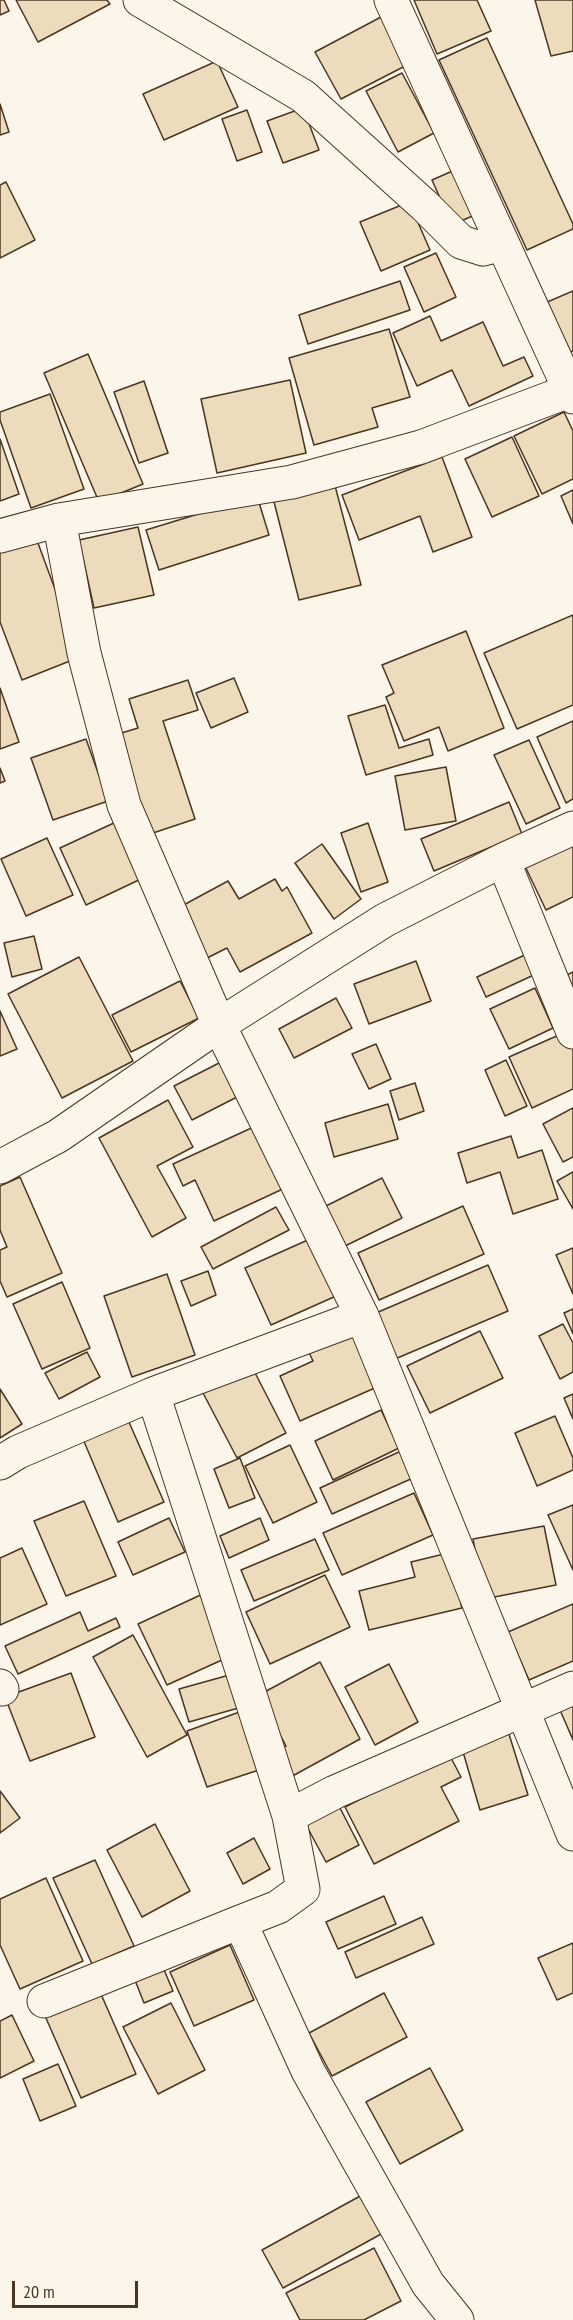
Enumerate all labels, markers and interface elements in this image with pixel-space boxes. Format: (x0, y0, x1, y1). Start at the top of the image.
scale bar (15, 2269, 141, 2307)
text: 20 m (23, 2280, 55, 2303)

